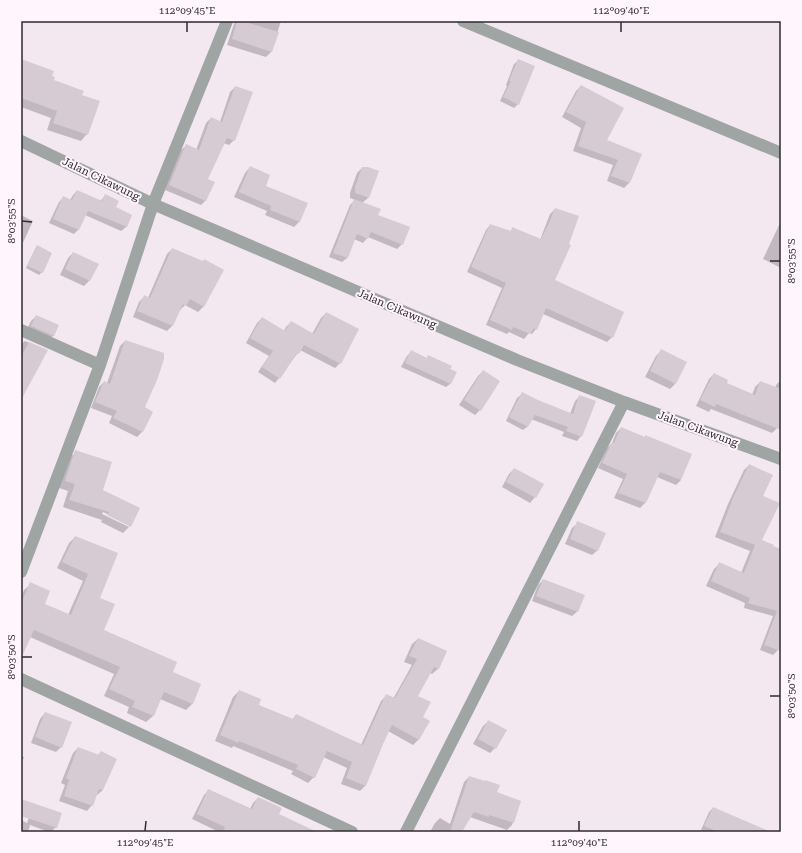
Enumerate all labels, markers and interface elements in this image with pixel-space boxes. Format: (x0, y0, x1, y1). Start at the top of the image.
text: 112°09'45"E (159, 5, 215, 16)
text: 112°09'40"E (593, 5, 649, 16)
street label: Jalan Cikawung (60, 155, 142, 204)
text: 8°03'55"S (6, 198, 17, 244)
text: 8°03'55"S (786, 238, 797, 284)
street label: Jalan Cikawung (356, 287, 439, 332)
street label: Jalan Cikawung (656, 408, 741, 450)
text: 8°03'50"S (6, 634, 17, 680)
text: 8°03'50"S (786, 673, 797, 719)
text: 112°09'45"E (117, 837, 173, 848)
text: 112°09'40"E (551, 837, 607, 848)

